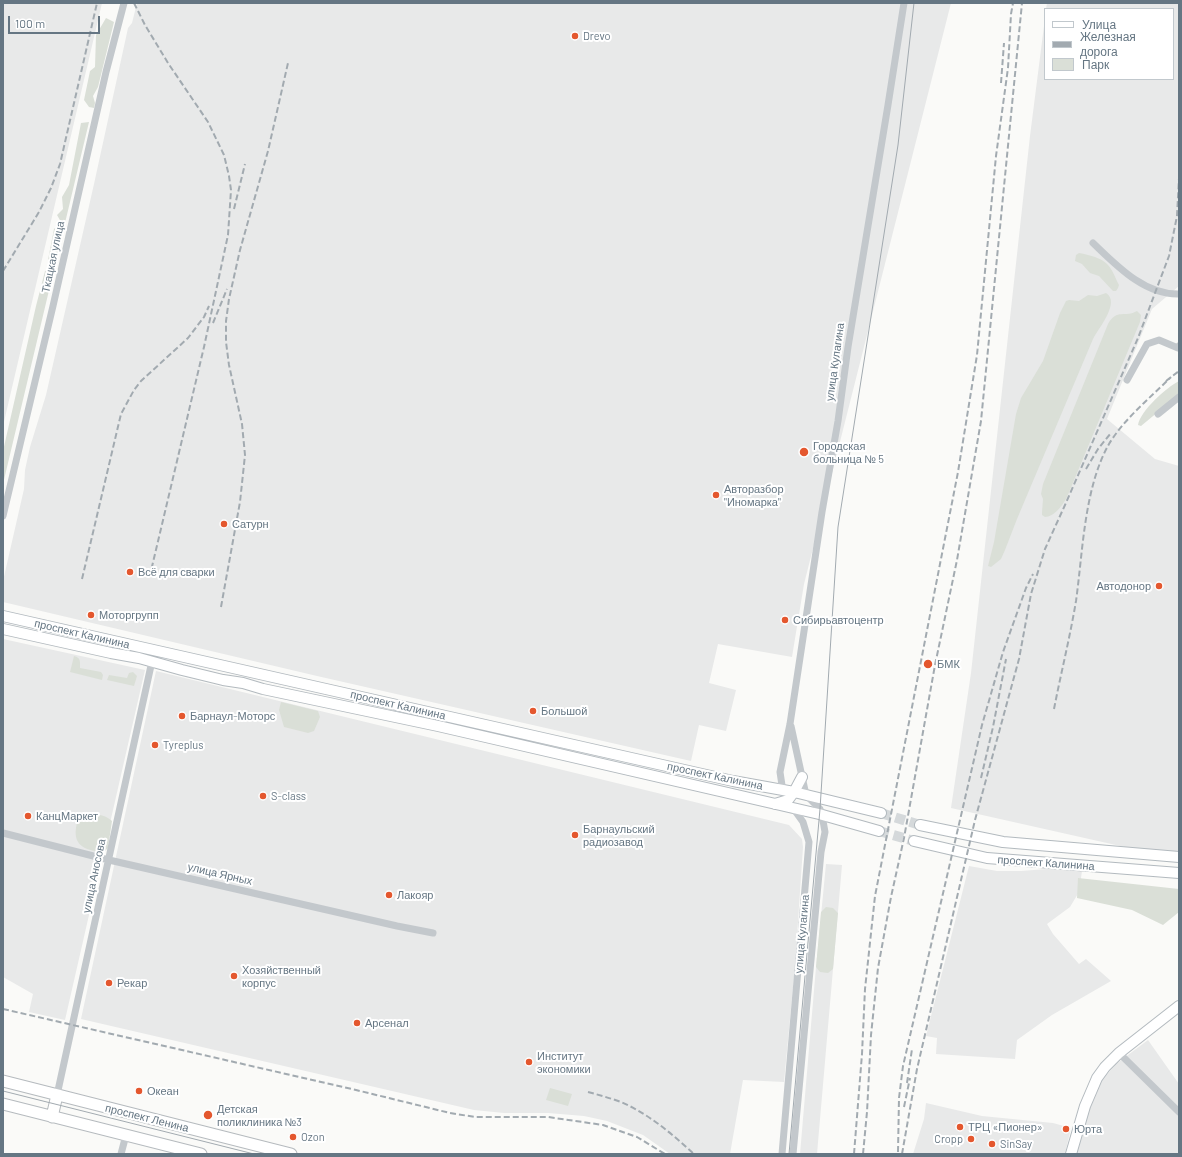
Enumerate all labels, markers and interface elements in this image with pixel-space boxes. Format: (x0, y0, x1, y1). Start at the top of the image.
scale bar (10, 8, 102, 34)
legend (1044, 8, 1174, 80)
text: 100 m (15, 16, 45, 30)
text: Улица (1082, 17, 1116, 31)
place label: Drevo (583, 29, 610, 43)
text: Железная дорога (1080, 29, 1136, 58)
marker: Drevo (570, 31, 580, 41)
text: Парк (1082, 57, 1109, 71)
street label: Ткацкая улица (39, 220, 67, 294)
street label: улица Кулагина (823, 322, 847, 402)
place label: Городская больница № 5 (813, 439, 884, 465)
marker: Городская больница № 5 (798, 446, 810, 458)
place label: Авторазбор "Иномарка" (724, 482, 784, 508)
marker: Авторазбор "Иномарка" (711, 490, 721, 500)
place label: Сатурн (232, 517, 269, 531)
marker: Сатурн (219, 519, 229, 529)
place label: Всё для сварки (138, 565, 215, 579)
marker: Всё для сварки (125, 567, 135, 577)
place label: Автодонор (1096, 579, 1151, 593)
marker: Автодонор (1154, 581, 1164, 591)
place label: Моторгрупп (99, 608, 159, 622)
marker: Моторгрупп (86, 610, 96, 620)
place label: Сибирьавтоцентр (793, 613, 884, 627)
marker: Сибирьавтоцентр (780, 615, 790, 625)
street label: проспект Калинина (33, 617, 131, 651)
place label: БМК (937, 657, 960, 671)
marker: БМК (922, 658, 934, 670)
street label: проспект Калинина (349, 688, 447, 722)
place label: Большой (541, 704, 587, 718)
marker: Большой (528, 706, 538, 716)
place label: Барнаул-Моторс (190, 709, 275, 723)
marker: Барнаул-Моторс (177, 711, 187, 721)
place label: Tyreplus (163, 738, 204, 752)
marker: Tyreplus (150, 740, 160, 750)
street label: проспект Калинина (666, 759, 764, 793)
place label: S-class (271, 789, 306, 803)
marker: S-class (258, 791, 268, 801)
place label: КанцМаркет (36, 809, 98, 823)
marker: КанцМаркет (23, 811, 33, 821)
place label: Барнаульский радиозавод (583, 822, 655, 848)
marker: Барнаульский радиозавод (570, 830, 580, 840)
street label: улица Аносова (80, 838, 108, 914)
street label: проспект Калинина (997, 853, 1095, 873)
street label: улица Ярных (186, 860, 254, 888)
place label: Лакояр (397, 888, 433, 902)
marker: Лакояр (384, 890, 394, 900)
street label: улица Кулагина (792, 894, 812, 974)
place label: Хозяйственный корпус (242, 963, 321, 989)
marker: Хозяйственный корпус (229, 971, 239, 981)
place label: Рекар (117, 976, 147, 990)
marker: Рекар (104, 978, 114, 988)
place label: Арсенал (365, 1016, 409, 1030)
marker: Арсенал (352, 1018, 362, 1028)
place label: Институт экономики (537, 1049, 591, 1075)
marker: Институт экономики (524, 1057, 534, 1067)
place label: Океан (147, 1084, 179, 1098)
marker: Океан (134, 1086, 144, 1096)
street label: проспект Ленина (104, 1101, 190, 1135)
place label: Детская поликлиника №3 (217, 1102, 302, 1128)
marker: Детская поликлиника №3 (202, 1109, 214, 1121)
place label: ТРЦ «Пионер» (968, 1120, 1043, 1134)
marker: ТРЦ «Пионер» (955, 1122, 965, 1132)
place label: Юрта (1074, 1122, 1102, 1136)
marker: Юрта (1061, 1124, 1071, 1134)
place label: Ozon (301, 1130, 325, 1144)
marker: Ozon (288, 1132, 298, 1142)
place label: Cropp (934, 1132, 963, 1146)
marker: Cropp (966, 1134, 976, 1144)
place label: SinSay (1000, 1137, 1032, 1151)
marker: SinSay (987, 1139, 997, 1149)

